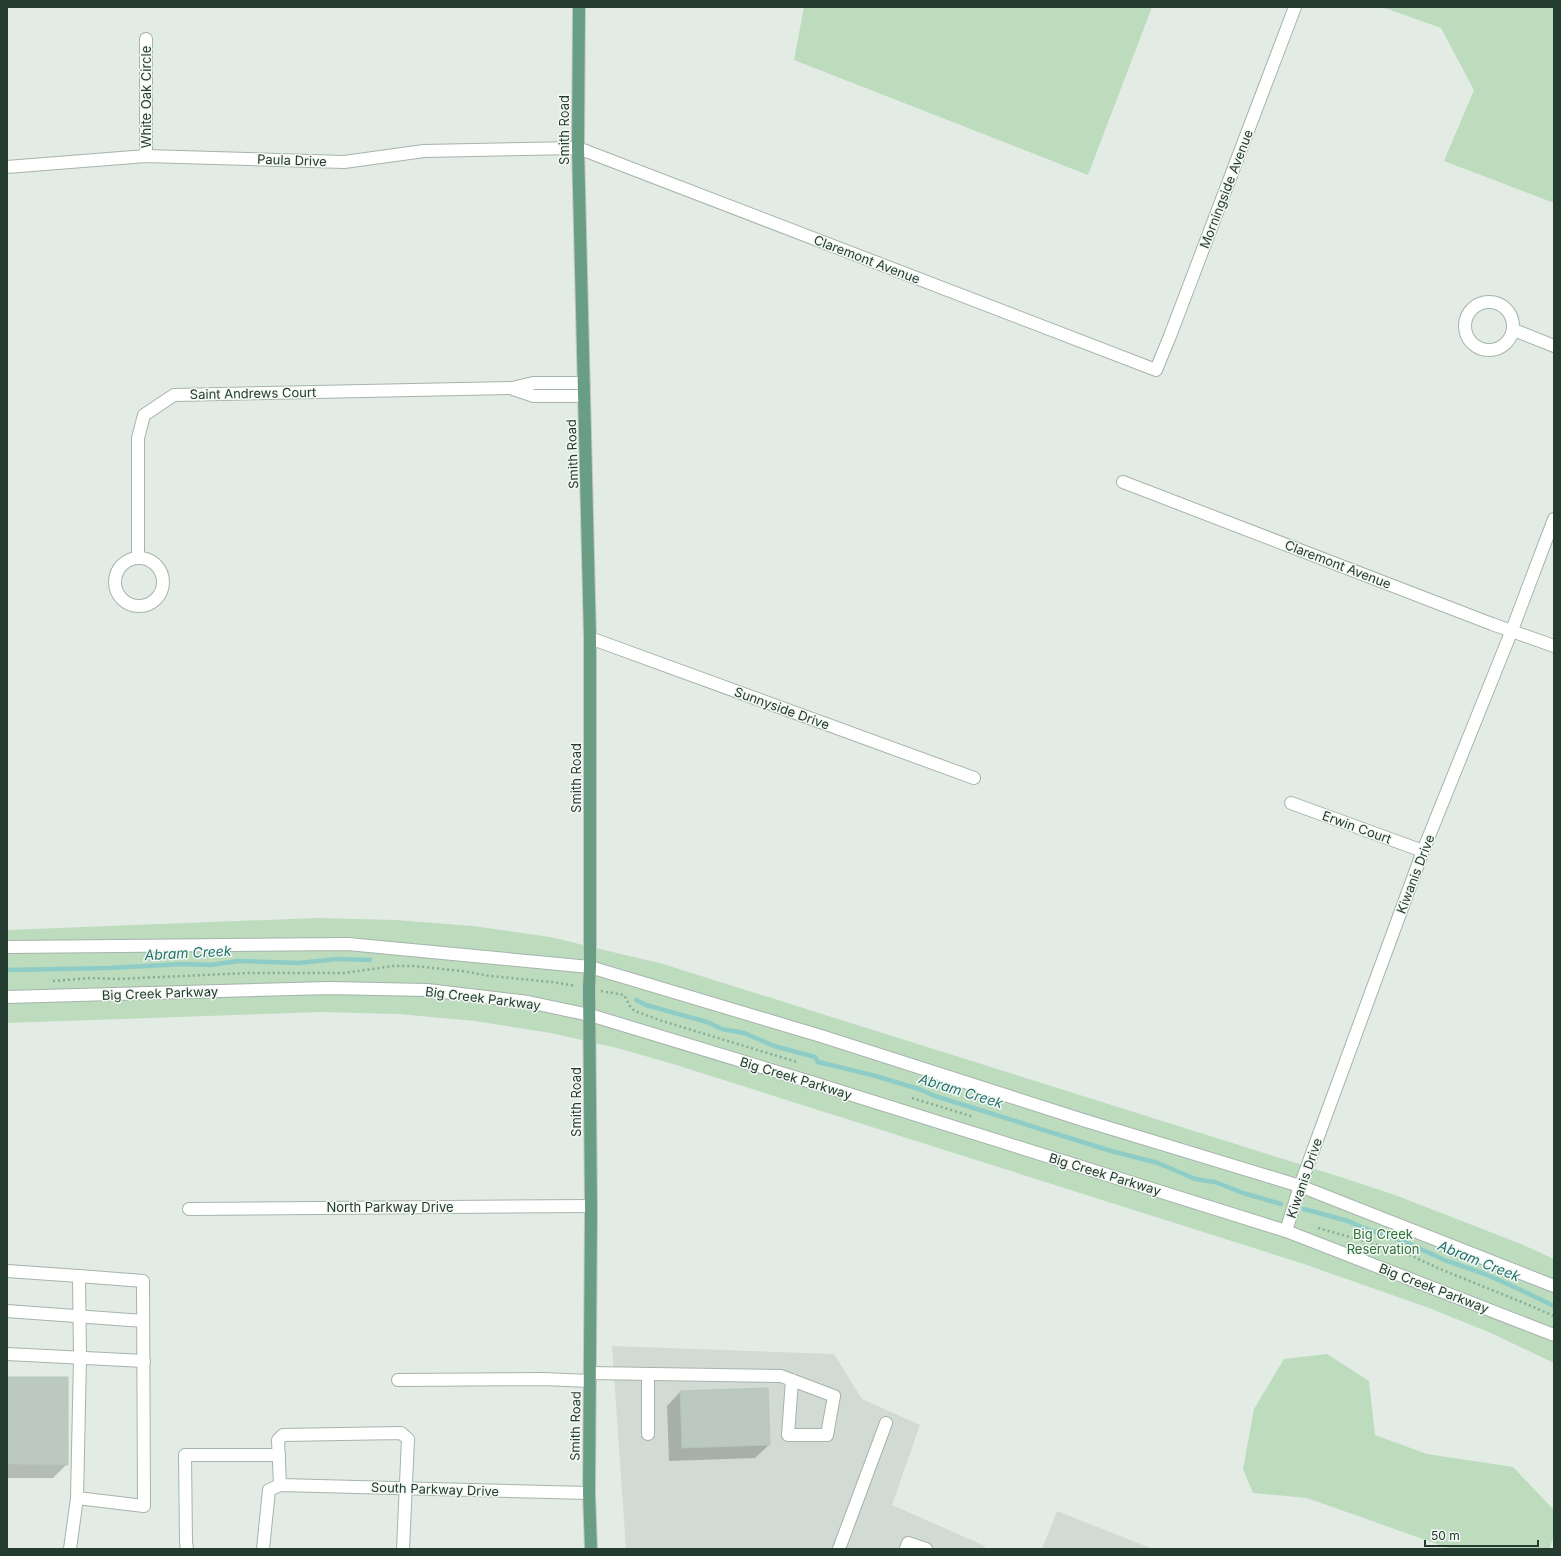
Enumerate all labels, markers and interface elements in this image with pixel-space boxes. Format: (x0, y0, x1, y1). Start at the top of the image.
street label: White Oak Circle (138, 46, 154, 148)
street label: Smith Road (556, 95, 572, 165)
street label: Morningside Avenue (1196, 127, 1256, 251)
street label: Paula Drive (257, 151, 327, 169)
street label: Claremont Avenue (812, 231, 922, 287)
street label: Saint Andrews Court (190, 384, 316, 402)
street label: Smith Road (563, 419, 581, 489)
street label: Claremont Avenue (1283, 536, 1393, 592)
street label: Sunnyside Drive (732, 683, 832, 733)
street label: Smith Road (568, 743, 584, 813)
street label: Erwin Court (1320, 807, 1394, 847)
street label: Kiwanis Drive (1393, 832, 1437, 916)
water label: Abram Creek (143, 942, 232, 963)
street label: Big Creek Parkway (102, 983, 218, 1003)
street label: Big Creek Parkway (424, 983, 542, 1013)
street label: Big Creek Parkway (738, 1053, 854, 1103)
street label: Smith Road (568, 1067, 584, 1137)
water label: Abram Creek (916, 1069, 1006, 1111)
street label: Kiwanis Drive (1283, 1136, 1325, 1220)
street label: Big Creek Parkway (1047, 1149, 1163, 1199)
street label: North Parkway Drive (326, 1199, 454, 1215)
park label: Big Creek Reservation (1347, 1226, 1419, 1257)
water label: Abram Creek (1435, 1236, 1523, 1285)
street label: Big Creek Parkway (1377, 1260, 1491, 1316)
street label: Smith Road (566, 1391, 584, 1461)
street label: South Parkway Drive (371, 1479, 499, 1499)
scale bar (1425, 1522, 1538, 1548)
text: 50 m (1431, 1528, 1460, 1543)

